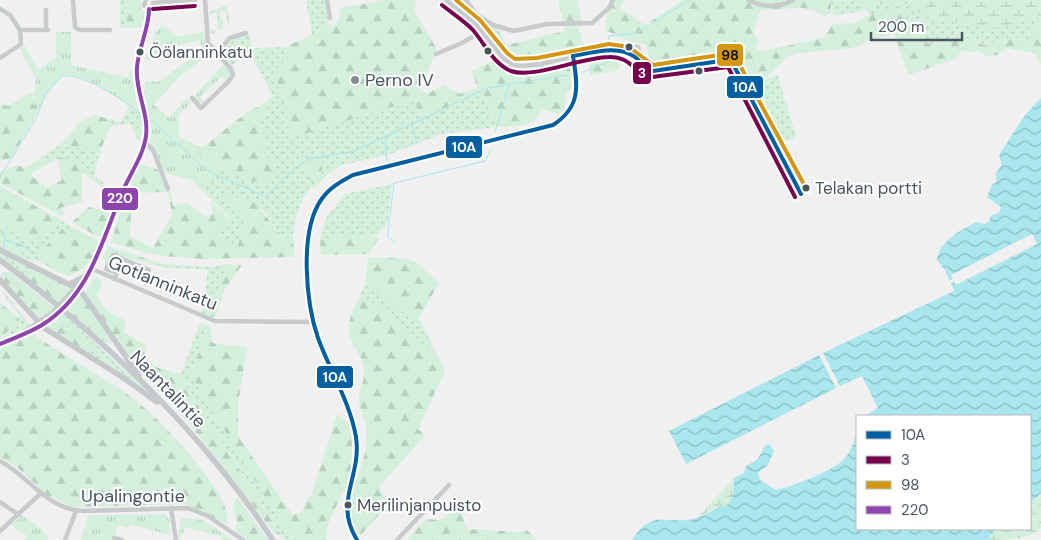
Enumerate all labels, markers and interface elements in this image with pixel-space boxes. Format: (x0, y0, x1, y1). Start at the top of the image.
scale bar (871, 10, 962, 42)
text: 200 m (878, 17, 924, 37)
place label: Öölanninkatu (149, 41, 253, 63)
unlabelled marker (624, 42, 634, 52)
line badge: 98 (716, 43, 744, 67)
unlabelled marker (483, 46, 493, 56)
text: 98 (721, 46, 739, 64)
marker: Öölanninkatu (135, 47, 145, 57)
line badge: 3 (632, 61, 652, 85)
text: 3 (638, 64, 646, 82)
unlabelled marker (694, 66, 704, 76)
place label: Perno IV (365, 68, 434, 92)
marker: Perno IV (349, 74, 361, 86)
line badge: 10A (726, 75, 764, 99)
text: 10A (733, 78, 757, 96)
line badge: 10A (445, 135, 483, 159)
text: 10A (452, 138, 476, 156)
place label: Telakan portti (815, 177, 922, 199)
marker: Telakan portti (801, 183, 811, 193)
line badge: 220 (101, 187, 139, 211)
text: 220 (107, 189, 133, 207)
street label: Gotlanninkatu (105, 250, 221, 316)
street label: Naantalintie (125, 345, 211, 433)
line badge: 10A (316, 365, 354, 389)
text: 10A (323, 368, 347, 386)
legend (856, 415, 1031, 530)
text: 10A (901, 425, 925, 445)
text: 3 (901, 450, 910, 470)
text: 98 (901, 475, 919, 495)
street label: Upalingontie (81, 484, 185, 508)
place label: Merilinjanpuisto (357, 494, 481, 516)
marker: Merilinjanpuisto (343, 500, 353, 510)
text: 220 (901, 500, 928, 520)

